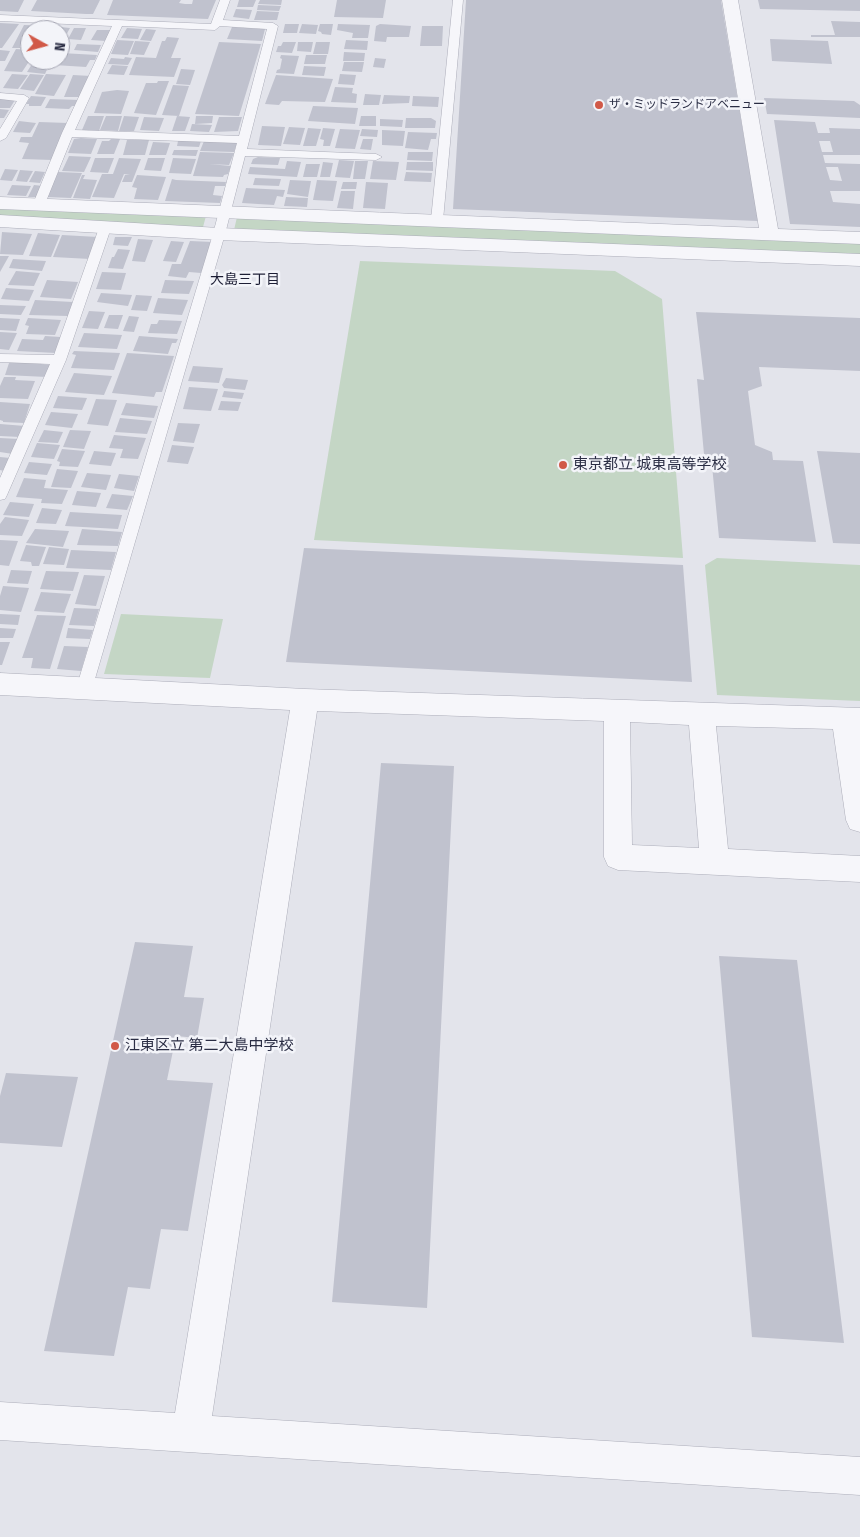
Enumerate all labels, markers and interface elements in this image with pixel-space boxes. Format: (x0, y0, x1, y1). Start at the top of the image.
north arrow (20, 20, 70, 70)
text: N (50, 42, 68, 52)
place label: ザ・ミッドランドアベニュー (609, 98, 765, 112)
marker: ザ・ミッドランドアベニュー (593, 99, 605, 111)
district label: 大島三丁目 (210, 272, 280, 288)
place label: 東京都立 城東高等学校 (573, 456, 727, 474)
marker: 東京都立 城東高等学校 (557, 459, 569, 471)
place label: 江東区立 第二大島中学校 (125, 1037, 294, 1055)
marker: 江東区立 第二大島中学校 (109, 1040, 121, 1052)

